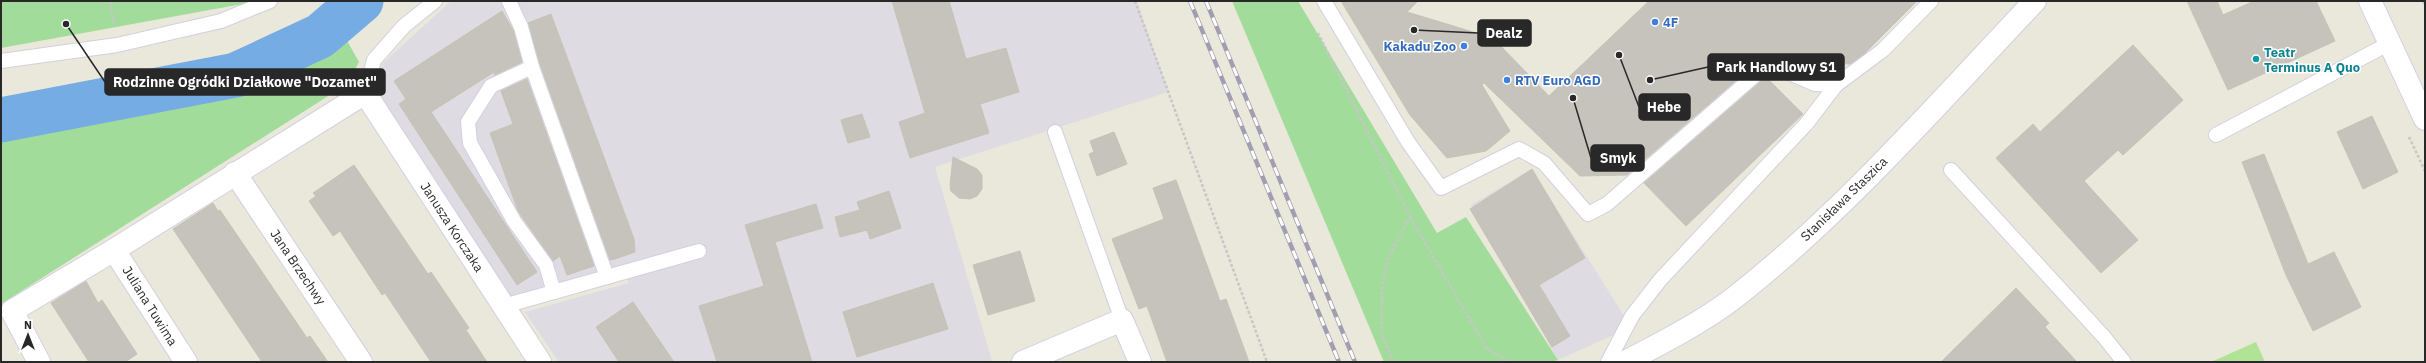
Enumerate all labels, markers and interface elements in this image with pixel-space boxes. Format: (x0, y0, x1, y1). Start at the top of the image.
place label: 4F (1663, 14, 1679, 31)
marker: 4F (1650, 17, 1660, 27)
callout: Dealz (1478, 20, 1531, 46)
text: Dealz (1485, 24, 1523, 42)
place label: Kakadu Zoo (1384, 38, 1456, 55)
marker: Kakadu Zoo (1459, 41, 1469, 51)
place label: Teatr Terminus A Quo (2264, 44, 2360, 76)
callout: Park Handlowy S1 (1708, 54, 1844, 80)
marker: Teatr Terminus A Quo (2251, 54, 2261, 64)
text: Park Handlowy S1 (1716, 58, 1837, 76)
callout: Rodzinne Ogródki Działkowe "Dozamet" (105, 69, 385, 95)
place label: RTV Euro AGD (1515, 72, 1601, 89)
text: Rodzinne Ogródki Działkowe "Dozamet" (113, 73, 377, 91)
marker: RTV Euro AGD (1502, 75, 1512, 85)
callout: Hebe (1639, 94, 1690, 120)
text: Hebe (1647, 98, 1681, 116)
callout: Smyk (1591, 145, 1644, 171)
text: Smyk (1600, 149, 1637, 167)
street label: Stanisława Staszica (1797, 153, 1891, 245)
street label: Janusza Korczaka (417, 179, 487, 275)
street label: Jana Brzechwy (266, 226, 330, 308)
street label: Juliana Tuwima (119, 263, 181, 349)
north arrow (8, 315, 48, 355)
text: N (24, 318, 32, 332)

